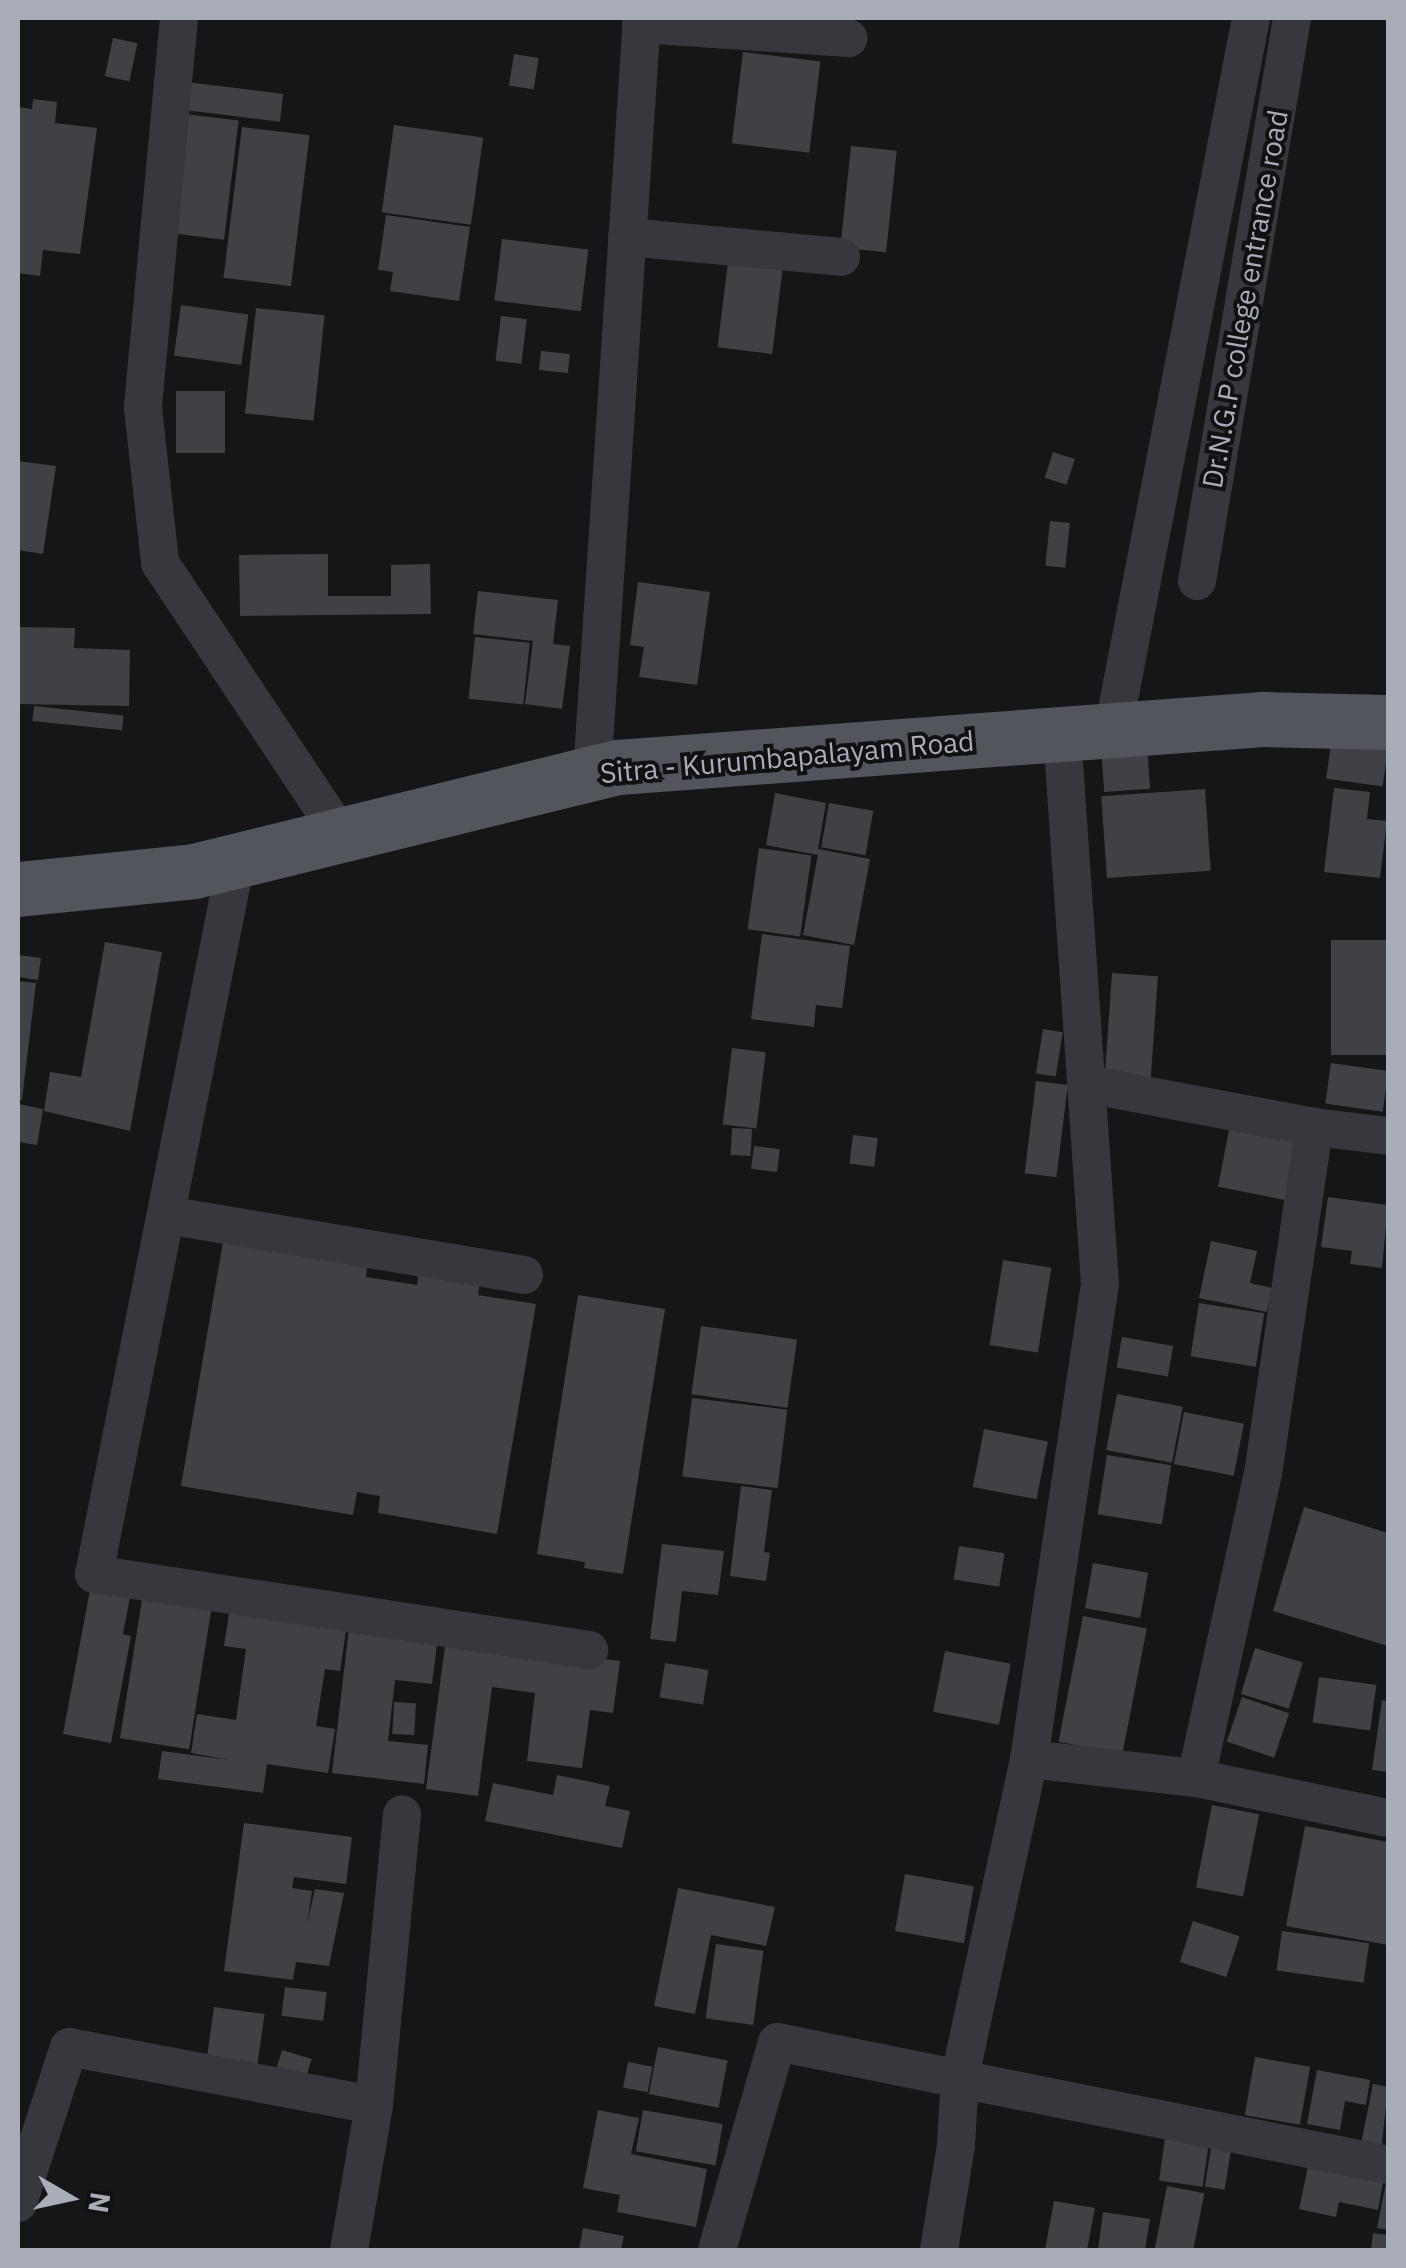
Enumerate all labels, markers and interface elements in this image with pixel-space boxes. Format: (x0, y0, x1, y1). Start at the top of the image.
street label: Dr.N.G.P college entrance road (1195, 107, 1295, 491)
street label: Sitra - Kurumbapalayam Road (599, 724, 975, 790)
north arrow (20, 2148, 120, 2248)
text: N (80, 2190, 120, 2216)

